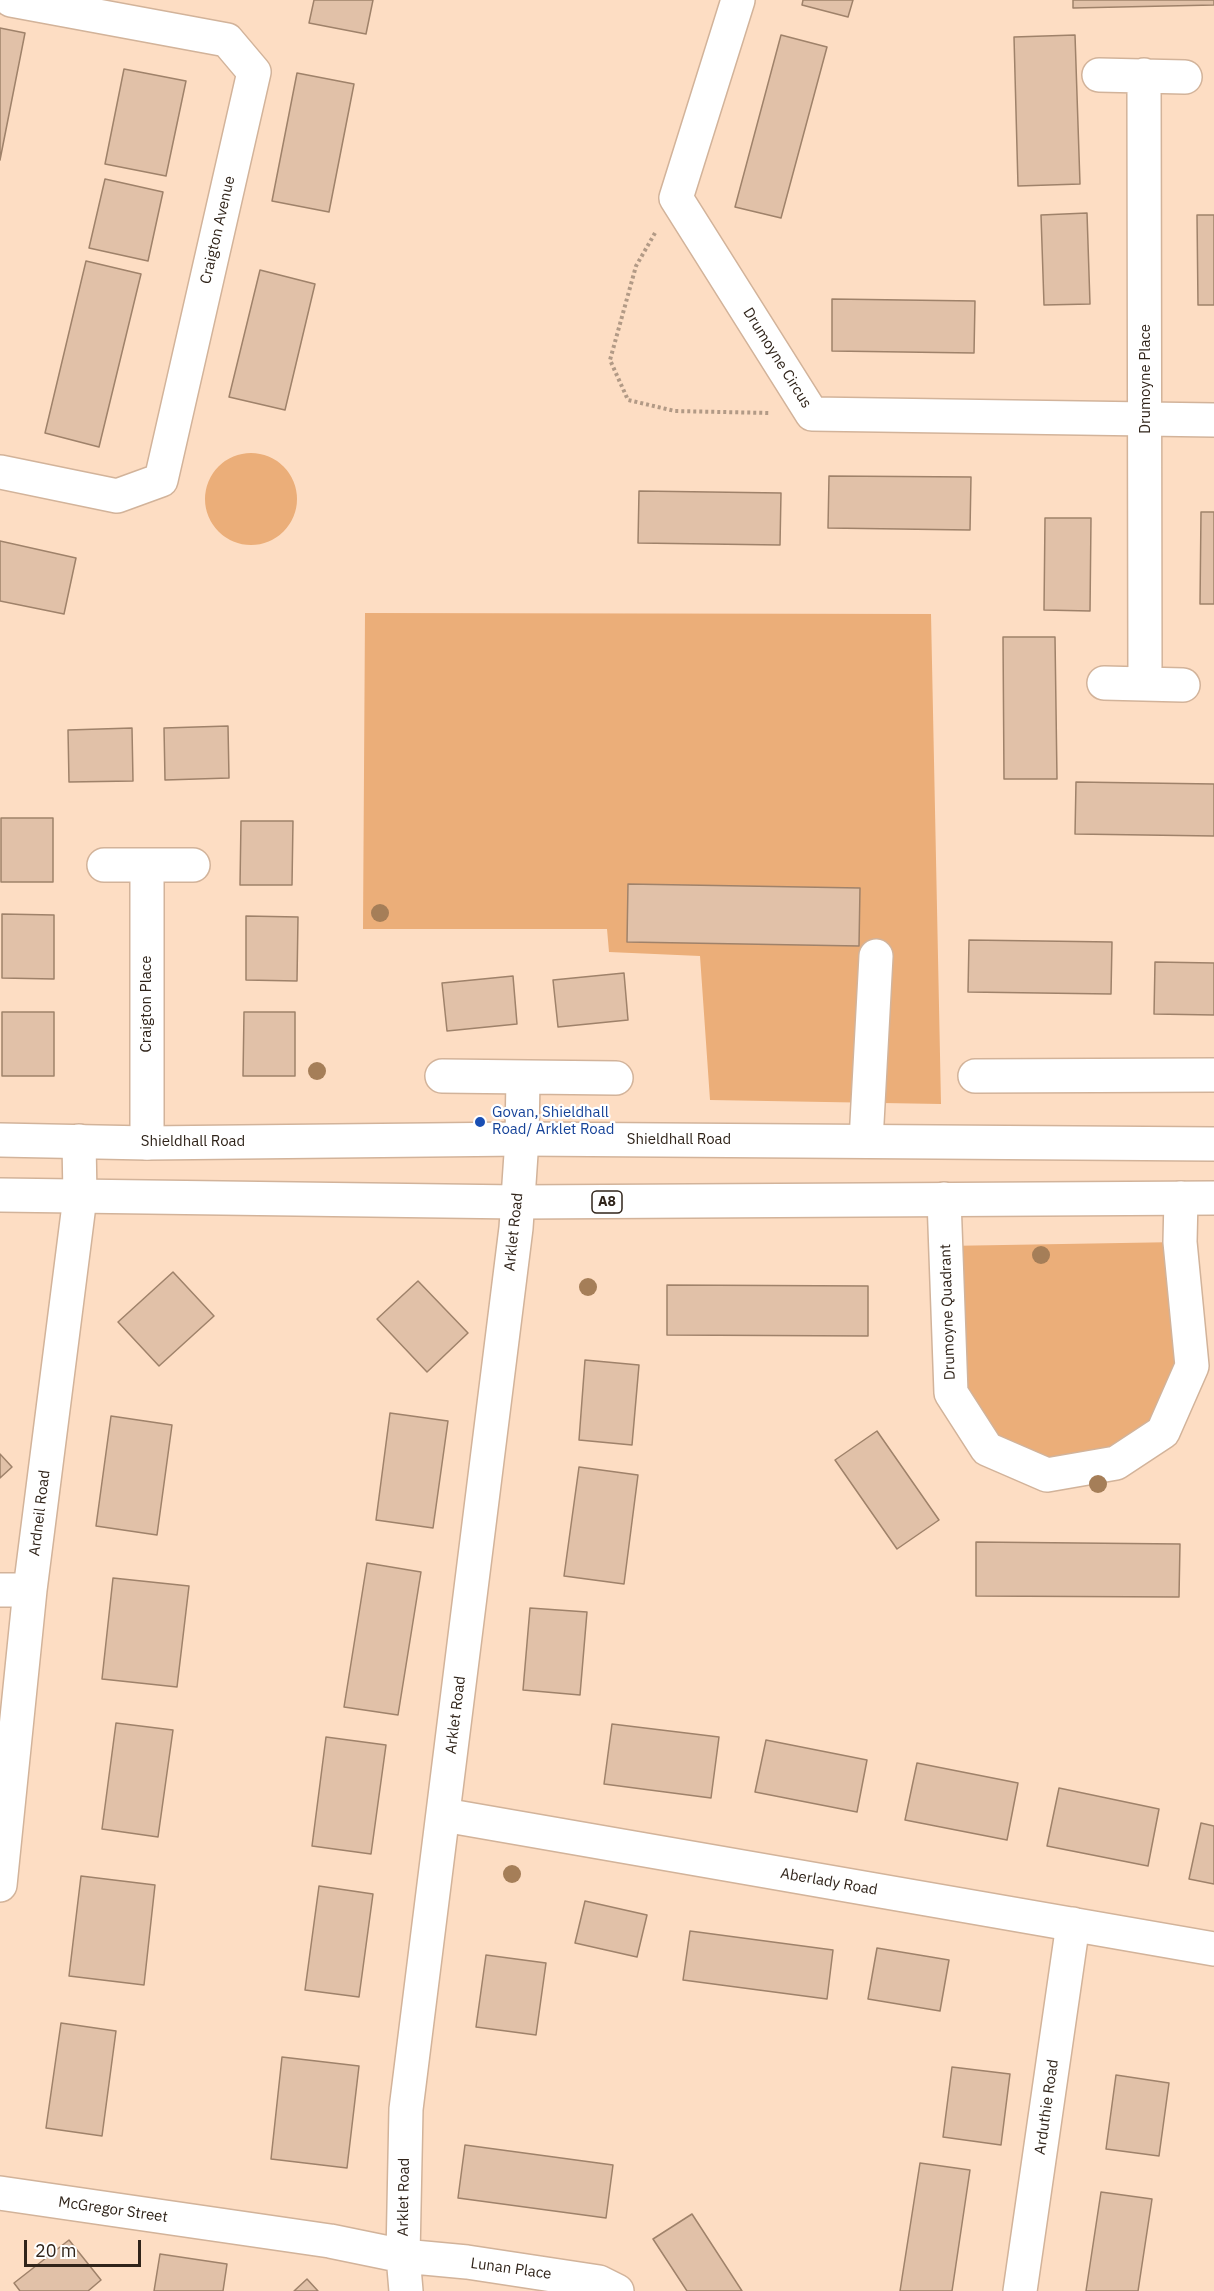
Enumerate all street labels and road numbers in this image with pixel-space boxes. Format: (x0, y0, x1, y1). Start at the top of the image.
street label: Craigton Avenue (197, 174, 239, 286)
street label: Drumoyne Circus (739, 304, 815, 412)
street label: Drumoyne Place (1137, 324, 1155, 434)
street label: Craigton Place (138, 956, 156, 1052)
street label: Shieldhall Road (627, 1131, 731, 1149)
street label: Shieldhall Road (141, 1133, 245, 1151)
road number: A8 (592, 1191, 622, 1213)
street label: Arklet Road (501, 1192, 527, 1272)
street label: Drumoyne Quadrant (937, 1244, 959, 1380)
street label: Ardneil Road (26, 1469, 54, 1557)
street label: Arklet Road (442, 1675, 470, 1755)
street label: Aberlady Road (779, 1865, 879, 1899)
street label: Arduthie Road (1031, 2058, 1063, 2156)
street label: Arklet Road (394, 2158, 414, 2236)
street label: McGregor Street (57, 2193, 169, 2227)
street label: Lunan Place (469, 2254, 553, 2284)

